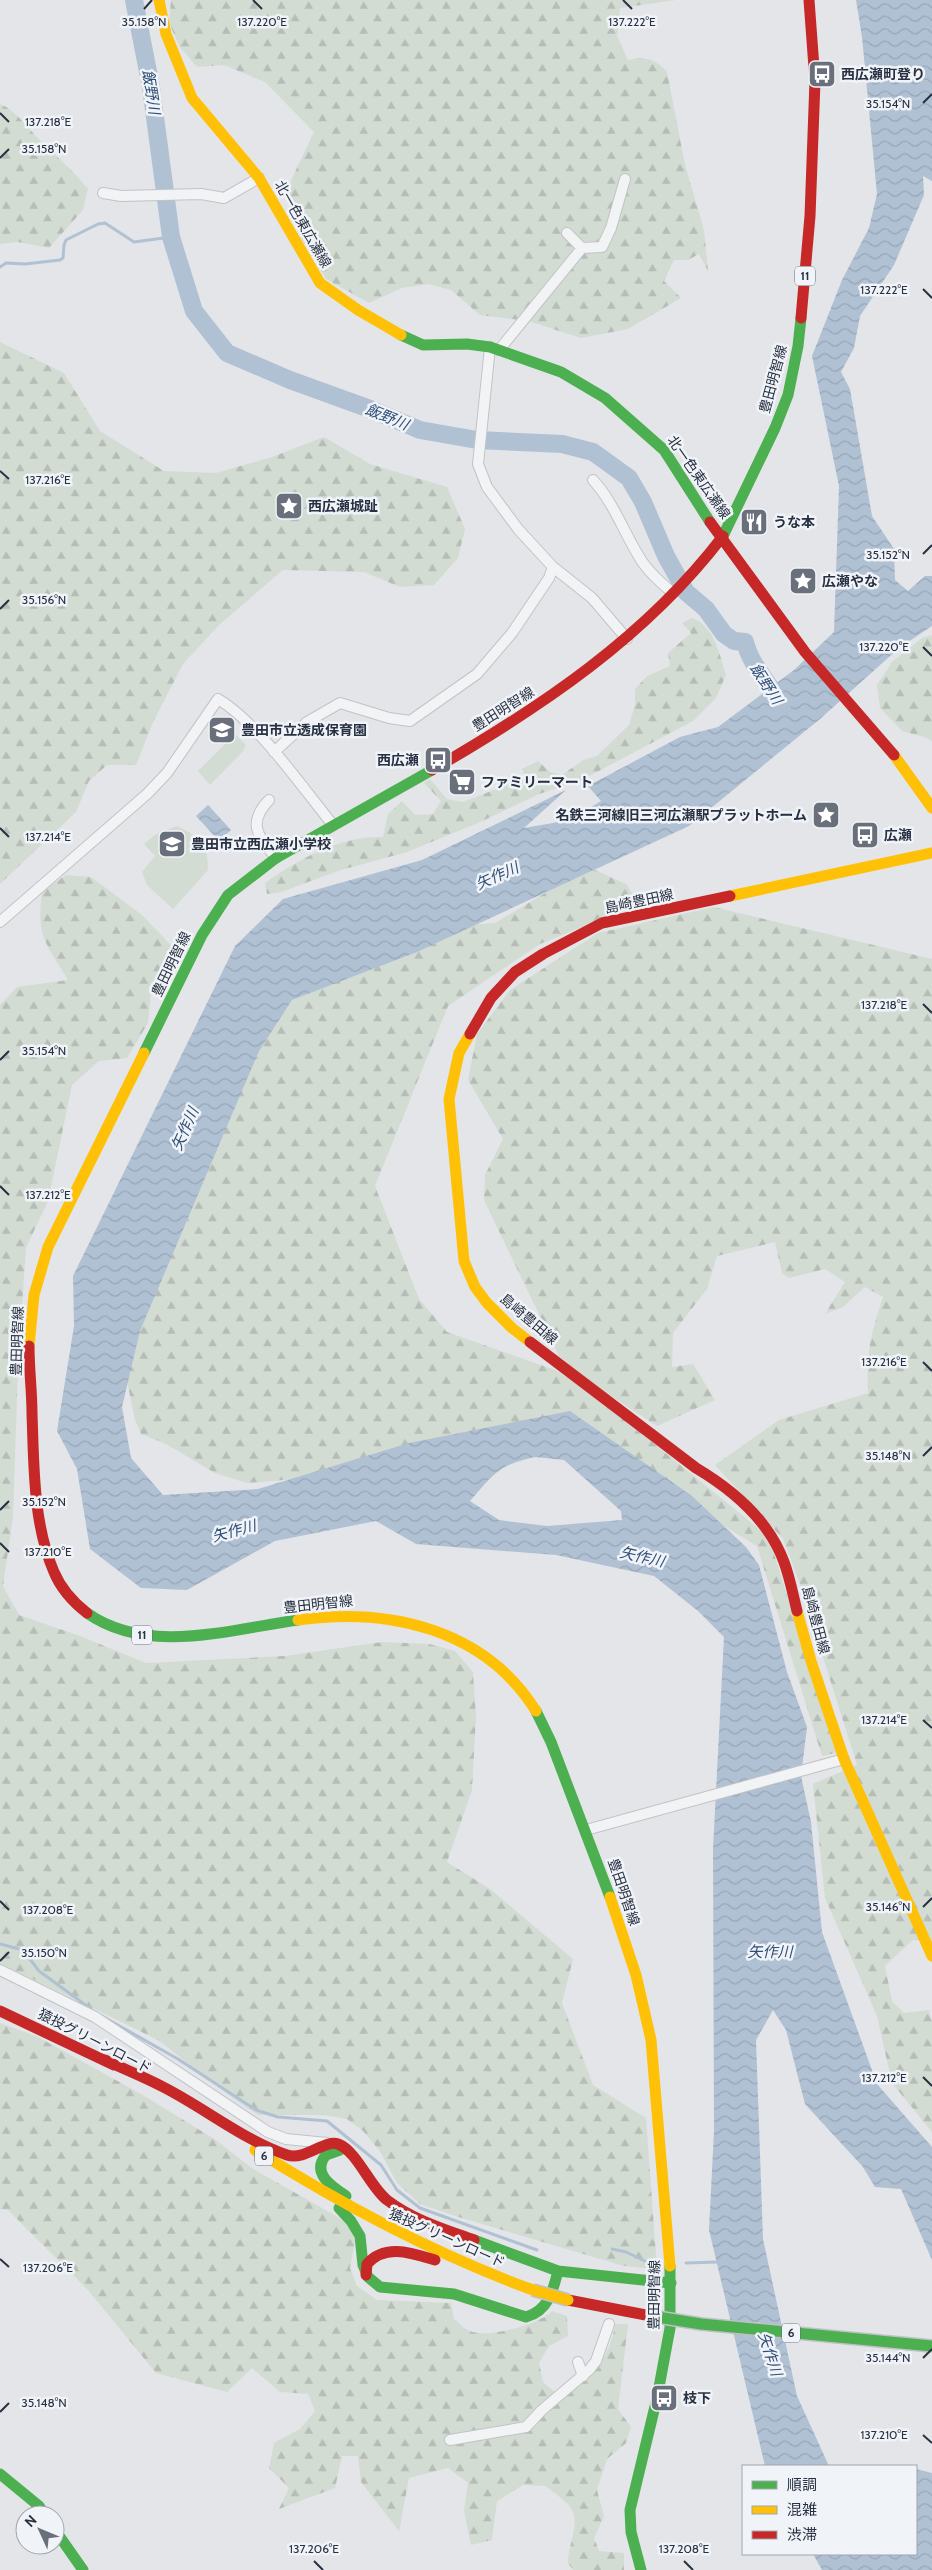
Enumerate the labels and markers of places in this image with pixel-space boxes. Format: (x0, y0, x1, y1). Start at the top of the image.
bus stop icon: 西広瀬町登り (807, 59, 837, 89)
place label: 西広瀬町登り (841, 65, 925, 83)
place icon: 西広瀬城趾 (274, 491, 304, 521)
place label: 西広瀬城趾 (308, 497, 378, 515)
restaurant icon: うな本 (739, 507, 769, 537)
place label: うな本 (773, 513, 815, 531)
place icon: 広瀬やな (788, 566, 818, 596)
place label: 広瀬やな (822, 572, 878, 590)
school or university icon: 豊田市立透成保育園 (207, 715, 237, 745)
place label: 豊田市立透成保育園 (241, 721, 367, 739)
bus stop icon: 西広瀬 (423, 745, 453, 775)
place label: 西広瀬 (377, 751, 419, 769)
supermarket icon: ファミリーマート (447, 767, 477, 797)
place label: ファミリーマート (481, 773, 593, 791)
place icon: 名鉄三河線旧三河広瀬駅プラットホーム (811, 800, 841, 830)
place label: 名鉄三河線旧三河広瀬駅プラットホーム (555, 806, 807, 824)
bus stop icon: 広瀬 (850, 820, 880, 850)
place label: 広瀬 (884, 826, 912, 844)
school or university icon: 豊田市立西広瀬小学校 (157, 829, 187, 859)
place label: 豊田市立西広瀬小学校 (191, 835, 331, 853)
bus stop icon: 枝下 (649, 2383, 679, 2413)
place label: 枝下 (683, 2389, 711, 2407)

